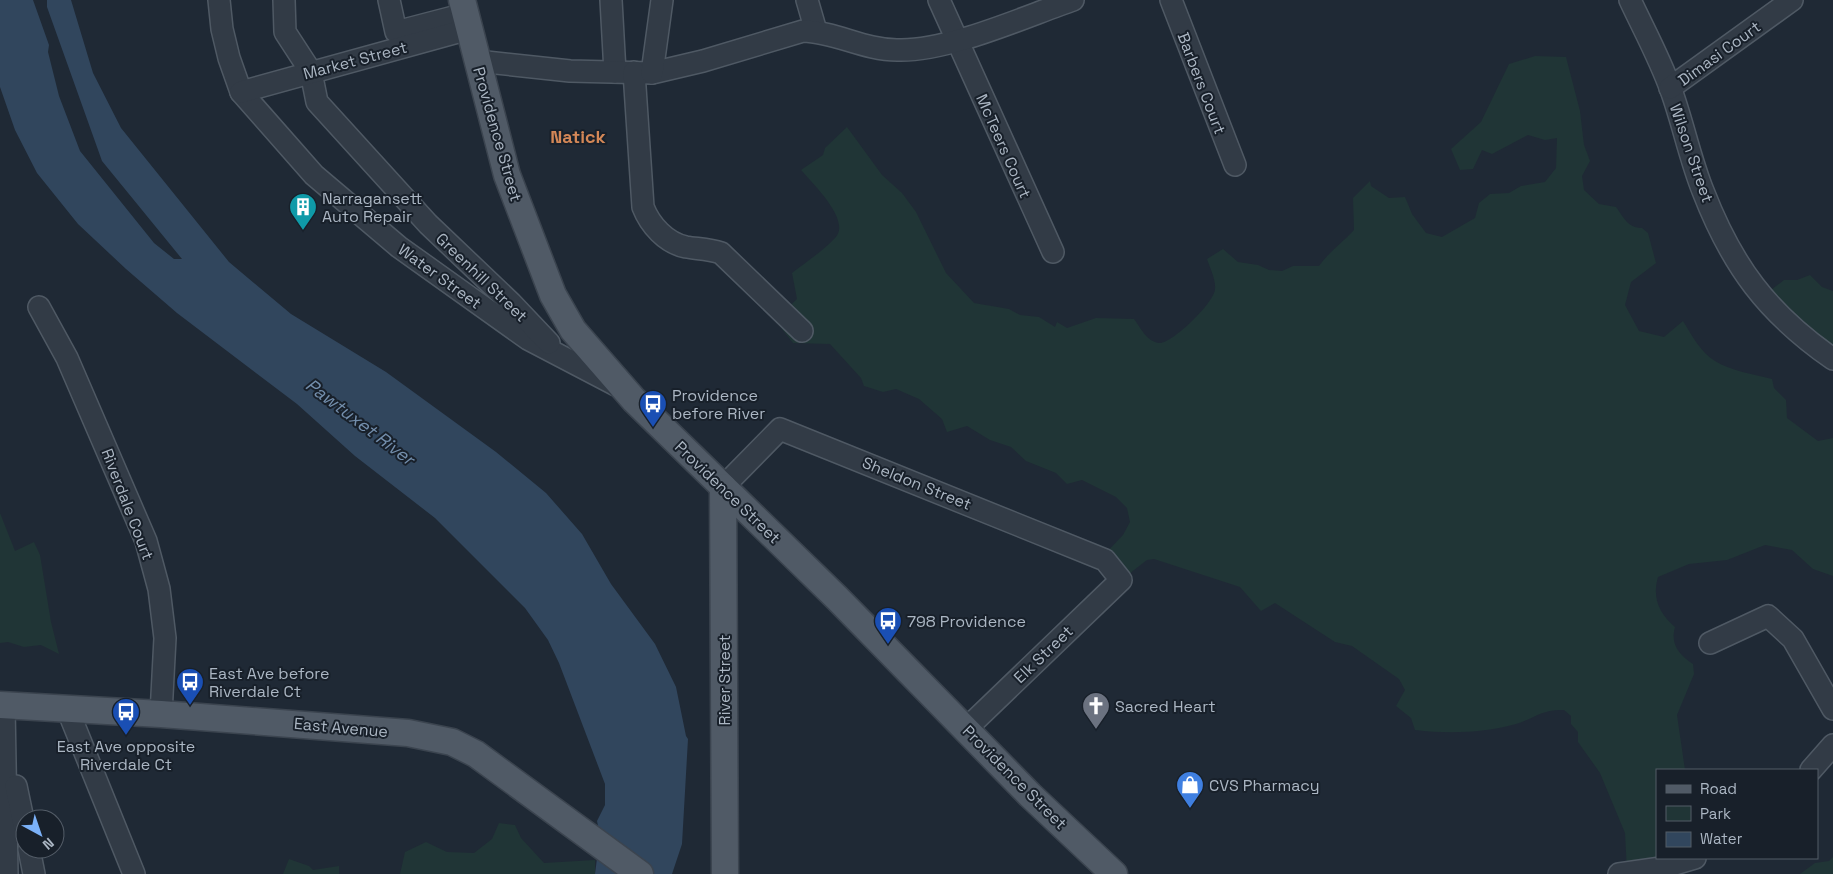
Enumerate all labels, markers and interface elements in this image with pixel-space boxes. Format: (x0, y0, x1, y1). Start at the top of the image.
street label: Dimasi Court (1674, 16, 1765, 90)
street label: Barbers Court (1172, 29, 1231, 137)
street label: Market Street (301, 37, 409, 84)
street label: Providence Street (468, 64, 527, 204)
street label: McTeers Court (971, 91, 1036, 202)
street label: Wilson Street (1665, 101, 1718, 205)
district label: Natick (550, 125, 606, 148)
place label: Narragansett Auto Repair (322, 188, 422, 227)
building icon: Narragansett Auto Repair (288, 192, 318, 231)
street label: Greenhill Street (431, 228, 532, 326)
street label: Water Street (394, 239, 486, 314)
water label: Pawtuxet River (301, 373, 421, 471)
place label: Providence before River (672, 385, 765, 424)
bus stop icon: Providence before River (638, 389, 668, 428)
street label: Providence Street (670, 436, 785, 548)
street label: Riverdale Court (97, 445, 158, 563)
street label: Sheldon Street (859, 452, 975, 515)
bus stop icon: 798 Providence (873, 606, 903, 645)
place label: 798 Providence (907, 611, 1026, 632)
street label: Elk Street (1009, 621, 1077, 688)
street label: River Street (714, 635, 735, 725)
place label: East Ave before Riverdale Ct (209, 663, 330, 702)
bus stop icon: East Ave before Riverdale Ct (175, 667, 205, 706)
church icon: Sacred Heart (1081, 691, 1111, 730)
place label: Sacred Heart (1115, 696, 1216, 717)
bus stop icon: East Ave opposite Riverdale Ct (111, 697, 141, 736)
street label: East Avenue (293, 713, 389, 742)
street label: Providence Street (958, 721, 1071, 834)
place label: East Ave opposite Riverdale Ct (57, 736, 195, 775)
legend (1656, 769, 1818, 859)
shop icon: CVS Pharmacy (1175, 770, 1205, 809)
place label: CVS Pharmacy (1209, 775, 1320, 796)
text: Road (1700, 779, 1737, 798)
text: Park (1700, 804, 1731, 823)
north arrow (15, 809, 65, 859)
text: Water (1700, 829, 1743, 848)
text: N (39, 834, 58, 854)

